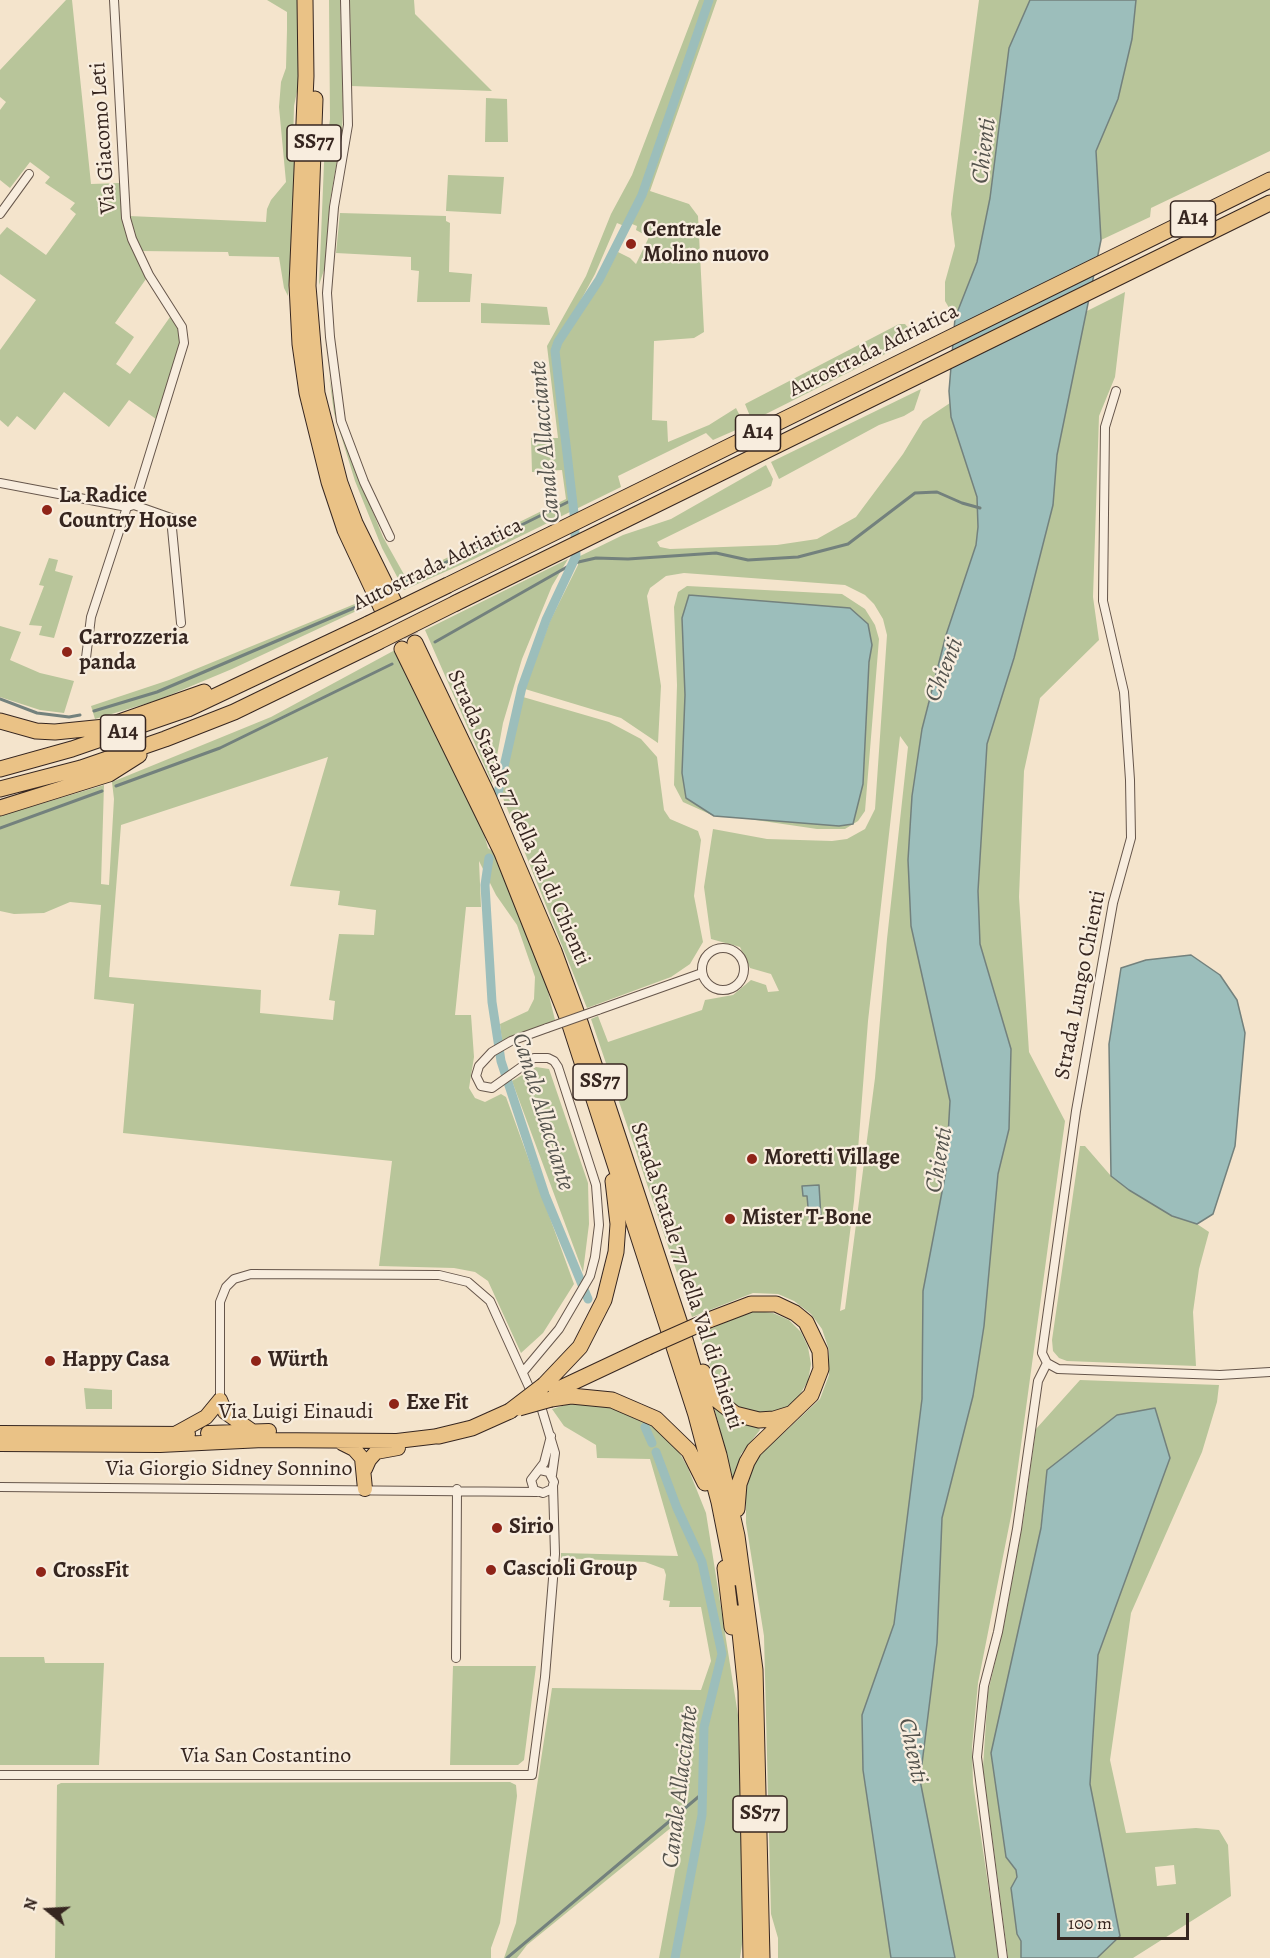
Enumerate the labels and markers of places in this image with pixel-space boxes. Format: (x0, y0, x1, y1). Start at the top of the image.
place label: Centrale Molino nuovo (643, 218, 769, 270)
marker: Centrale Molino nuovo (624, 237, 638, 251)
place label: La Radice Country House (59, 484, 197, 536)
marker: La Radice Country House (40, 503, 54, 517)
place label: Carrozzeria panda (79, 626, 189, 678)
marker: Carrozzeria panda (60, 645, 74, 659)
place label: Moretti Village (764, 1146, 900, 1172)
marker: Moretti Village (745, 1152, 759, 1166)
place label: Mister T-Bone (742, 1206, 872, 1232)
marker: Mister T-Bone (723, 1212, 737, 1226)
place label: Happy Casa (62, 1348, 170, 1374)
place label: Würth (268, 1348, 328, 1374)
marker: Happy Casa (43, 1354, 57, 1368)
marker: Würth (249, 1354, 263, 1368)
place label: Exe Fit (406, 1391, 469, 1417)
marker: Exe Fit (387, 1397, 401, 1411)
place label: Sirio (509, 1515, 554, 1541)
marker: Sirio (490, 1521, 504, 1535)
place label: Cascioli Group (503, 1557, 637, 1583)
place label: CrossFit (53, 1559, 129, 1585)
marker: Cascioli Group (484, 1563, 498, 1577)
marker: CrossFit (34, 1565, 48, 1579)

